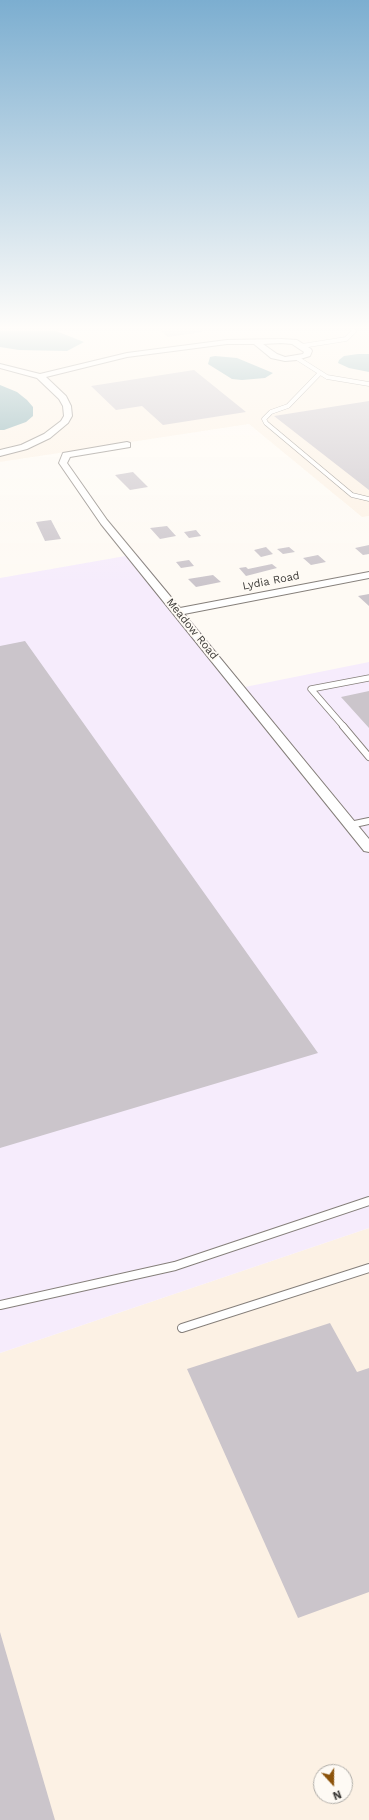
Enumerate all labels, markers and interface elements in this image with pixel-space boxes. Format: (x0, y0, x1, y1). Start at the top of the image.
street label: Lydia Road (241, 569, 301, 593)
street label: Meadow Road (163, 596, 221, 662)
north arrow (313, 1764, 353, 1804)
text: N (331, 1787, 343, 1802)

